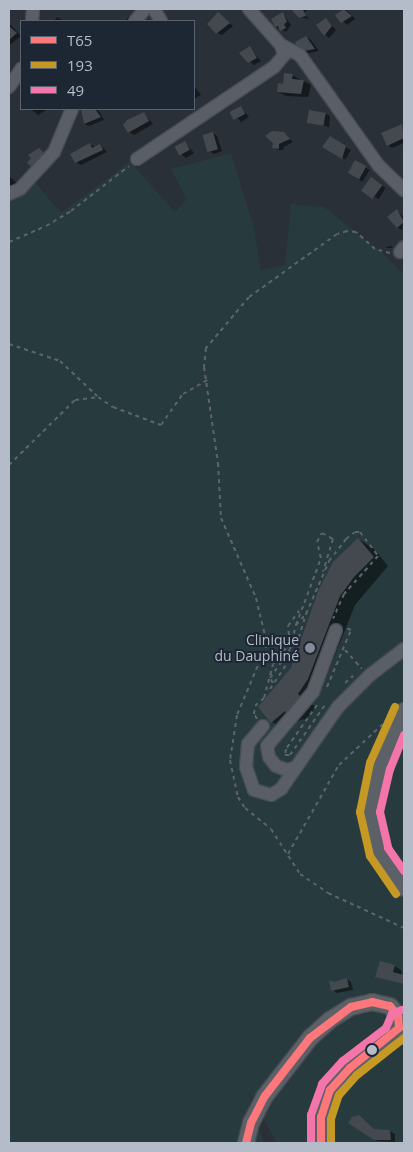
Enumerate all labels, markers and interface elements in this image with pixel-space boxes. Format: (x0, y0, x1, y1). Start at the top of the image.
legend (20, 20, 195, 110)
text: T65 (67, 30, 92, 50)
text: 193 (67, 55, 93, 75)
text: 49 (67, 80, 84, 100)
place label: Clinique du Dauphiné (215, 632, 299, 664)
marker: Clinique du Dauphiné (303, 641, 317, 655)
unlabelled marker (367, 1045, 377, 1055)

